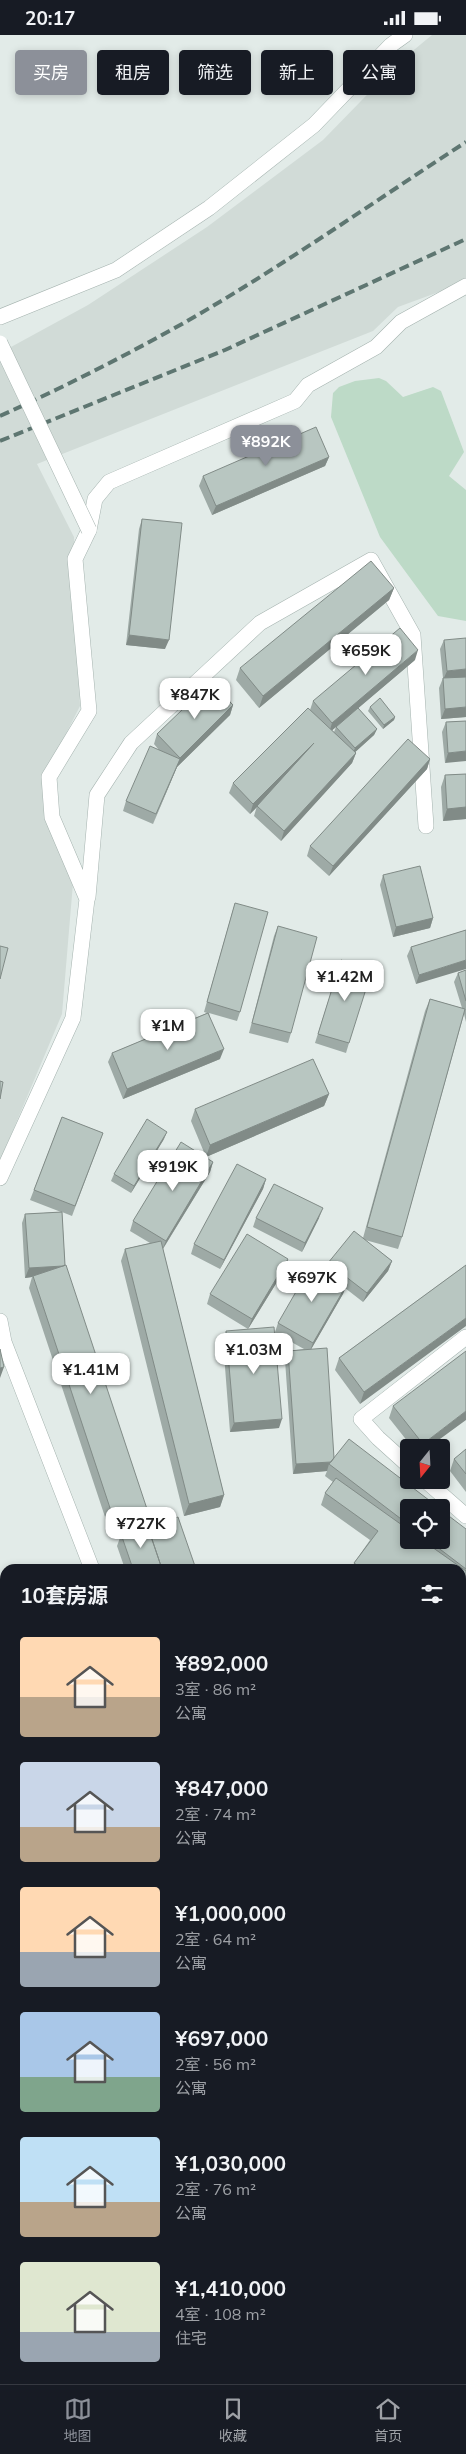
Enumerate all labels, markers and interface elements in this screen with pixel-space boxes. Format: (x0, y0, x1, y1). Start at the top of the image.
text: 20:17 (25, 6, 75, 30)
chip: 买房 (15, 50, 87, 95)
chip: 租房 (97, 50, 169, 95)
chip: 筛选 (179, 50, 251, 95)
chip: 新上 (261, 50, 333, 95)
chip: 公寓 (343, 50, 415, 95)
pin: ¥892K (231, 425, 301, 467)
text: ¥892K (241, 431, 291, 451)
pin: ¥659K (331, 633, 401, 676)
text: ¥659K (341, 640, 391, 660)
pin: ¥847K (160, 677, 230, 720)
text: ¥847K (170, 684, 220, 704)
pin: ¥1.42M (304, 959, 386, 1002)
text: ¥1.42M (317, 966, 373, 986)
pin: ¥1M (144, 1009, 192, 1051)
text: ¥1M (151, 1015, 185, 1035)
pin: ¥919K (138, 1149, 208, 1192)
text: ¥919K (148, 1156, 198, 1176)
pin: ¥697K (277, 1261, 347, 1303)
text: ¥697K (287, 1267, 337, 1287)
pin: ¥1.03M (213, 1333, 295, 1375)
text: ¥1.03M (226, 1339, 282, 1359)
pin: ¥1.41M (50, 1353, 132, 1395)
text: ¥1.41M (63, 1359, 119, 1379)
north arrow (400, 1439, 450, 1489)
map controls (400, 1439, 450, 1549)
button: locate (400, 1499, 450, 1549)
pin: ¥727K (106, 1507, 176, 1549)
text: ¥727K (116, 1513, 166, 1533)
icon: filters (418, 1580, 446, 1608)
text: 10套房源 (20, 1582, 108, 1608)
text: ¥892,000 (175, 1650, 268, 1676)
icon: home (60, 1657, 120, 1717)
text: 3室 · 86 m² (175, 1679, 256, 1699)
text: 公寓 (175, 1703, 207, 1723)
text: ¥847,000 (175, 1775, 268, 1801)
icon: home (60, 1782, 120, 1842)
text: 2室 · 74 m² (175, 1804, 256, 1824)
text: 公寓 (175, 1828, 207, 1848)
text: ¥1,000,000 (175, 1900, 286, 1926)
icon: home (60, 1907, 120, 1967)
text: 2室 · 64 m² (175, 1929, 256, 1949)
text: 公寓 (175, 1953, 207, 1973)
text: ¥697,000 (175, 2025, 268, 2051)
icon: home (60, 2032, 120, 2092)
text: 2室 · 56 m² (175, 2054, 256, 2074)
text: 公寓 (175, 2078, 207, 2098)
text: ¥1,030,000 (175, 2150, 286, 2176)
icon: home (60, 2157, 120, 2217)
text: 2室 · 76 m² (175, 2179, 256, 2199)
text: 公寓 (175, 2203, 207, 2223)
text: ¥1,410,000 (175, 2275, 286, 2301)
icon: home (60, 2282, 120, 2342)
text: 4室 · 108 m² (175, 2304, 266, 2324)
text: 住宅 (175, 2328, 207, 2348)
tab: 地图 (64, 2395, 92, 2445)
tab: 收藏 (219, 2395, 247, 2445)
tab: 首页 (374, 2395, 402, 2445)

